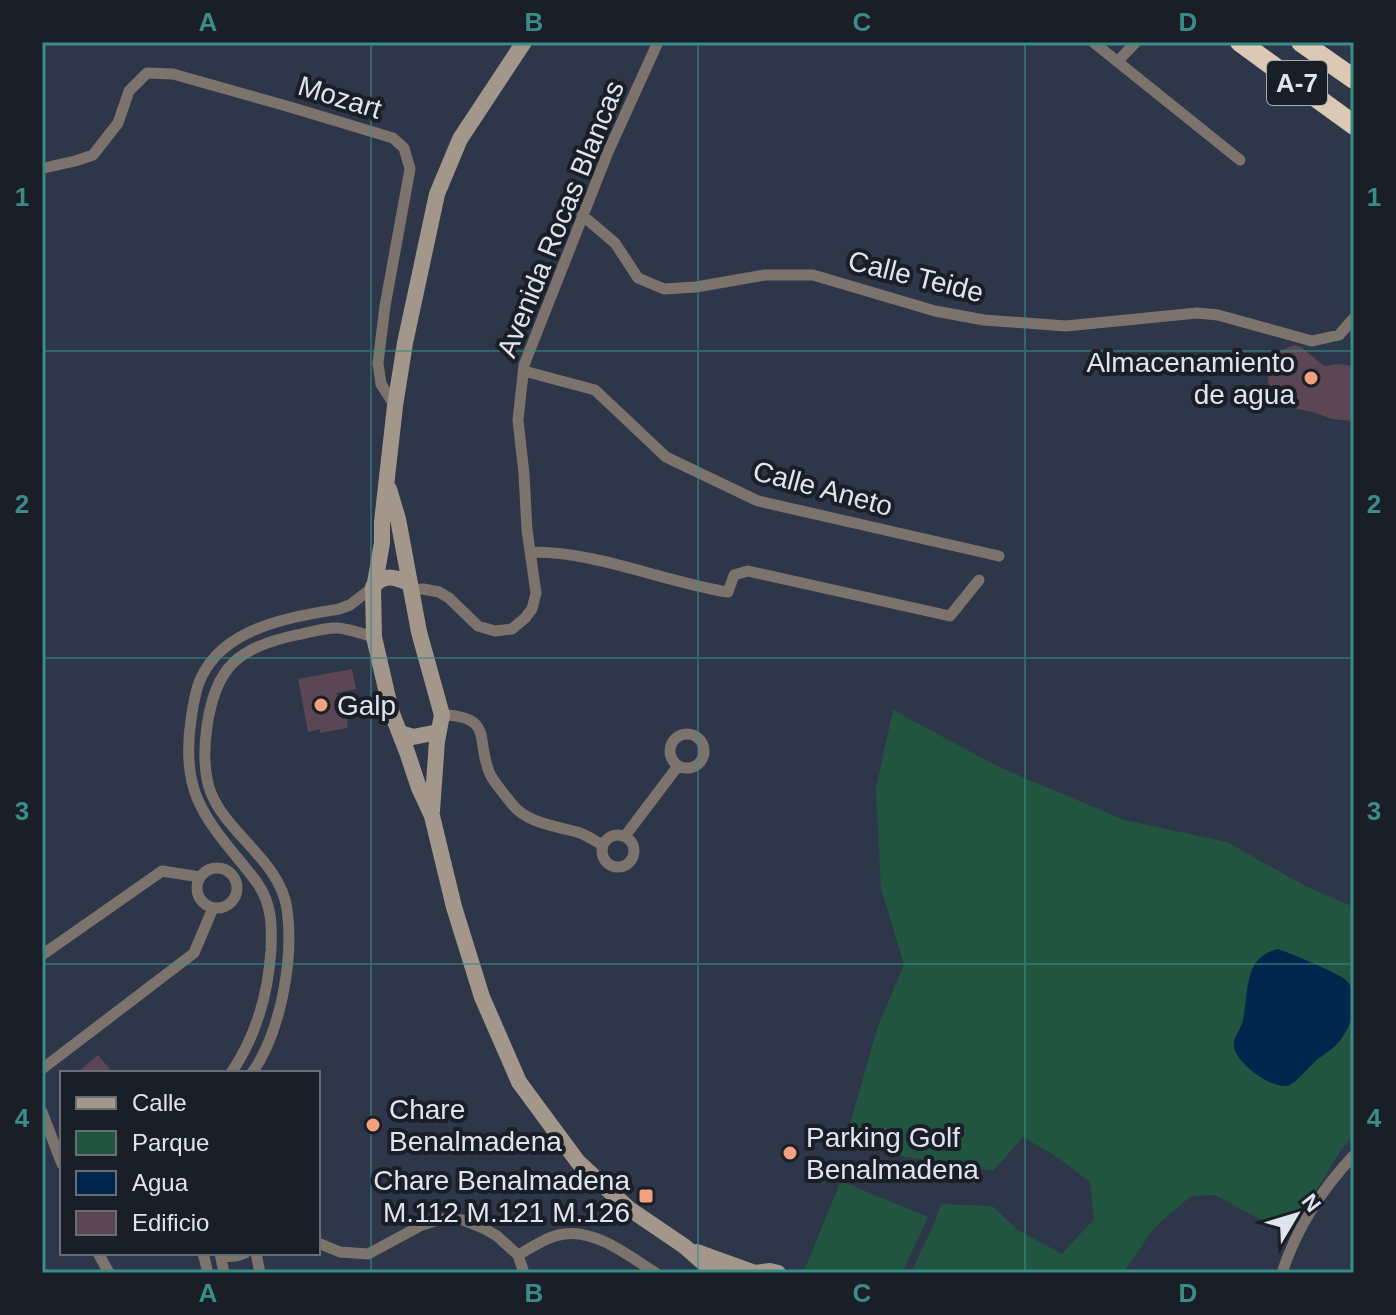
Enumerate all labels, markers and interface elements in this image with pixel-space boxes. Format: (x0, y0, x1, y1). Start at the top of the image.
text: A (199, 7, 218, 37)
text: B (525, 7, 543, 37)
text: C (853, 7, 872, 37)
text: D (1179, 7, 1197, 37)
road number: A-7 (1267, 61, 1327, 105)
street label: Mozart (294, 70, 386, 125)
street label: Avenida Rocas Blancas (491, 77, 630, 362)
text: 1 (15, 182, 29, 212)
text: 1 (1367, 182, 1381, 212)
street label: Calle Teide (845, 245, 987, 308)
place label: Almacenamiento de agua (1086, 347, 1295, 410)
marker: Almacenamiento de agua (1302, 369, 1320, 387)
street label: Calle Aneto (750, 455, 896, 522)
text: 2 (15, 489, 29, 519)
text: 2 (1367, 489, 1381, 519)
place label: Galp (337, 690, 396, 721)
marker: Galp (312, 696, 330, 714)
text: 3 (15, 796, 29, 826)
text: 3 (1367, 796, 1381, 826)
legend (60, 1071, 320, 1255)
text: Calle (132, 1089, 187, 1116)
place label: Chare Benalmadena (389, 1094, 562, 1157)
text: 4 (15, 1103, 30, 1133)
text: 4 (1367, 1103, 1382, 1133)
marker: Chare Benalmadena (364, 1116, 382, 1134)
place label: Parking Golf Benalmadena (806, 1122, 979, 1185)
text: Parque (132, 1129, 209, 1156)
marker: Parking Golf Benalmadena (781, 1144, 799, 1162)
place label: Chare Benalmadena M.112 M.121 M.126 (373, 1165, 630, 1228)
text: Agua (132, 1169, 189, 1196)
north arrow (1256, 1175, 1336, 1255)
marker: Chare Benalmadena M.112 M.121 M.126 (637, 1187, 655, 1205)
text: N (1297, 1189, 1326, 1217)
text: Edificio (132, 1209, 209, 1236)
text: A (199, 1278, 218, 1308)
text: B (525, 1278, 543, 1308)
text: C (853, 1278, 872, 1308)
text: D (1179, 1278, 1197, 1308)

